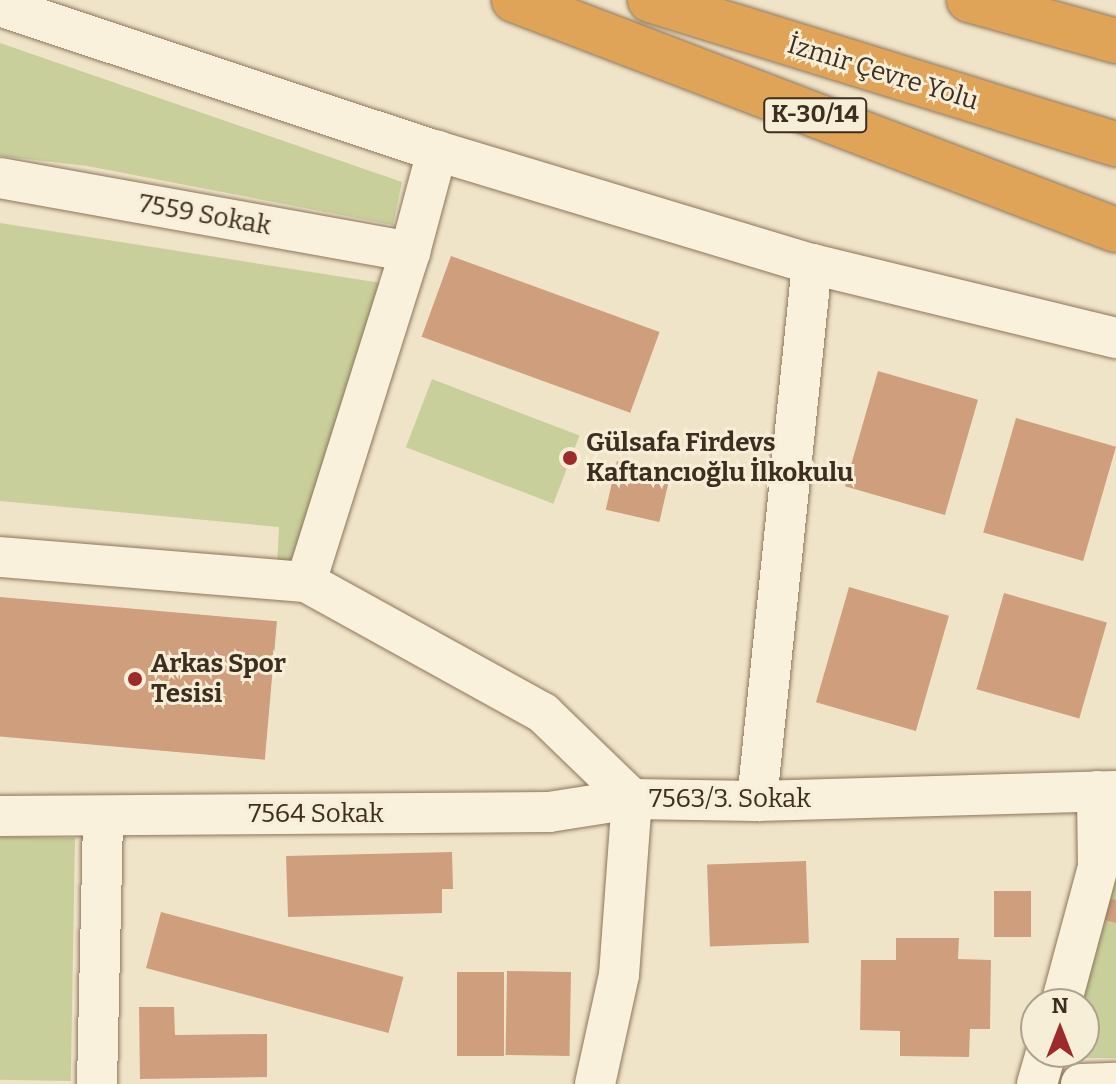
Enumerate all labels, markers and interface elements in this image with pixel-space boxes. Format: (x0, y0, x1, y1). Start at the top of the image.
street label: İzmir Çevre Yolu (784, 29, 982, 117)
road number: K-30/14 (763, 95, 867, 135)
street label: 7559 Sokak (136, 188, 274, 242)
place label: Gülsafa Firdevs Kaftancıoğlu İlkokulu (586, 427, 853, 488)
marker: Gülsafa Firdevs Kaftancıoğlu İlkokulu (561, 449, 579, 467)
place label: Arkas Spor Tesisi (151, 648, 286, 710)
marker: Arkas Spor Tesisi (126, 670, 144, 688)
street label: 7563/3. Sokak (649, 783, 811, 815)
street label: 7564 Sokak (248, 798, 384, 830)
north arrow (1020, 988, 1100, 1068)
text: N (1052, 992, 1068, 1019)

